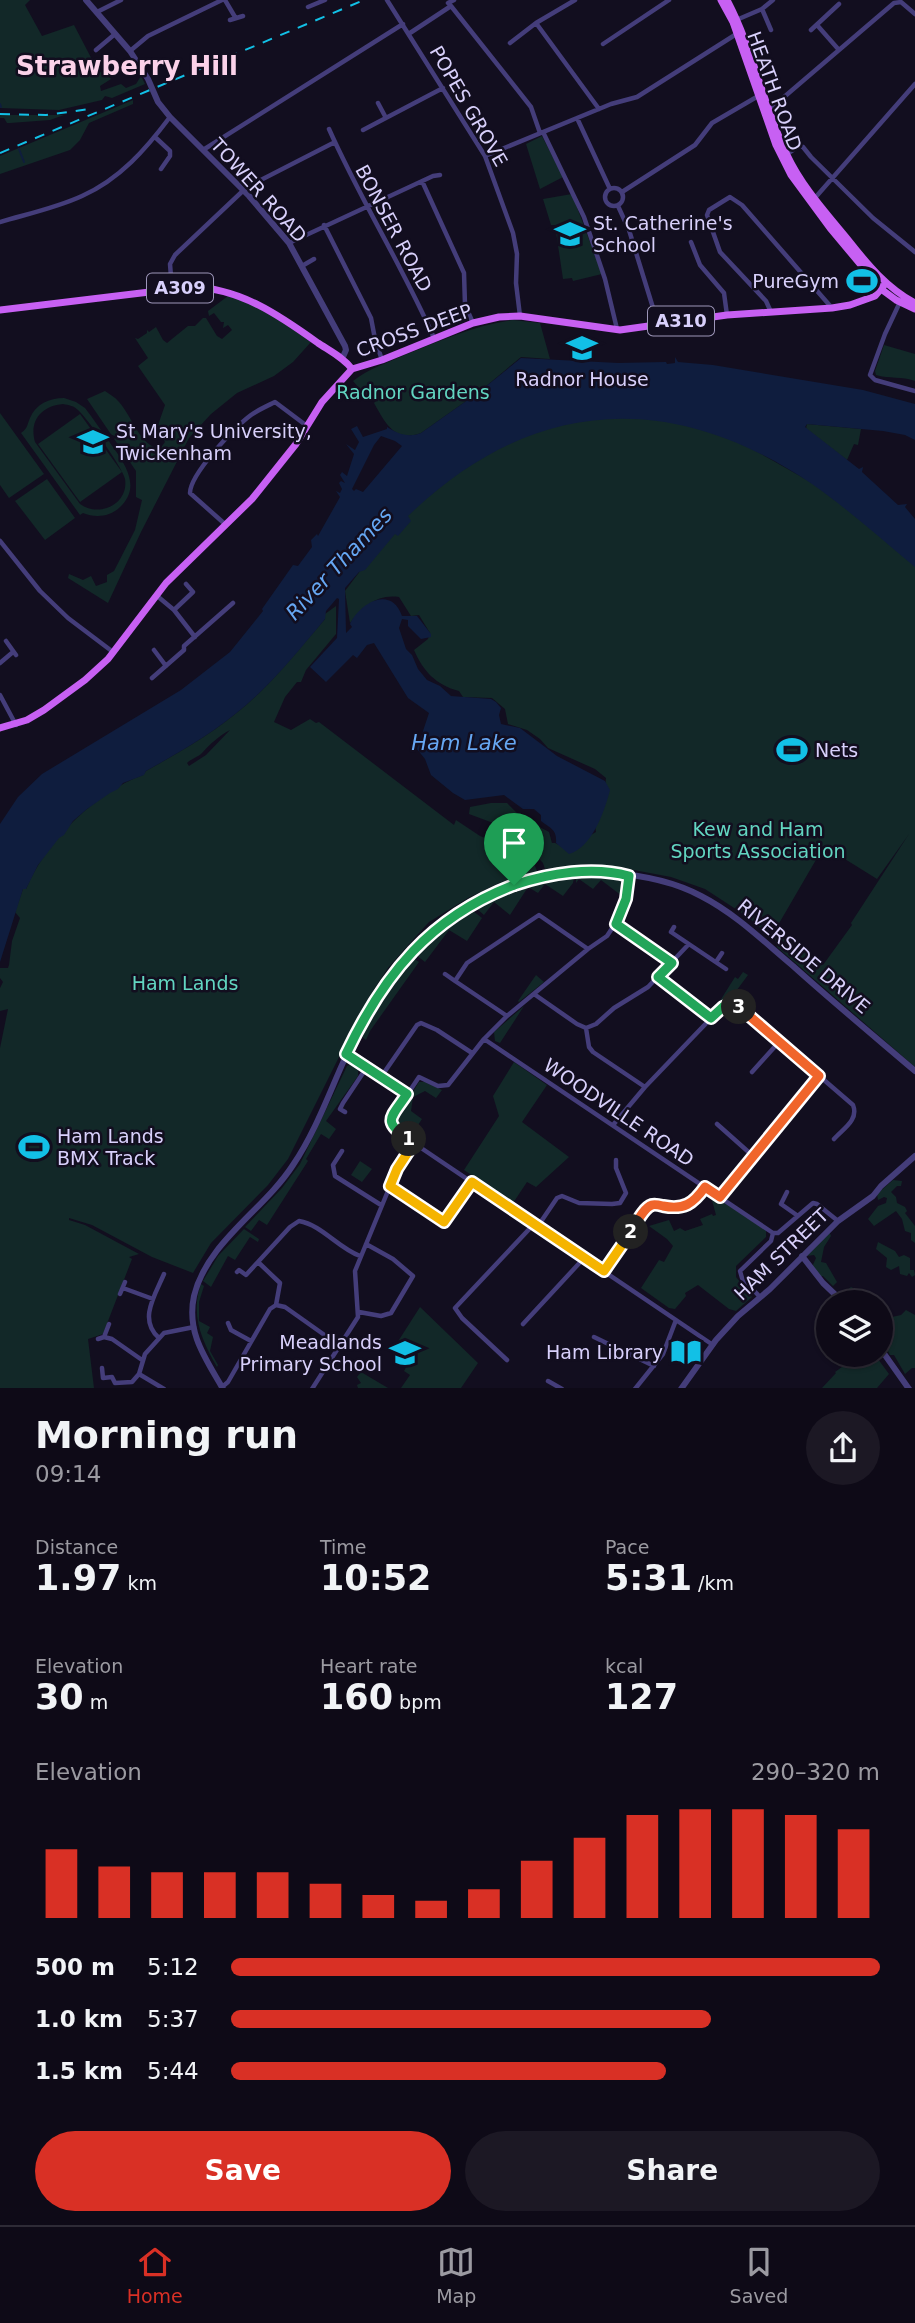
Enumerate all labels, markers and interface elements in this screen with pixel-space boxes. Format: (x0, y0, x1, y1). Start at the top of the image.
street label: HEATH ROAD (743, 28, 807, 154)
street label: POPES GROVE (426, 42, 512, 170)
district label: Strawberry Hill (16, 51, 238, 81)
street label: TOWER ROAD (206, 133, 311, 246)
street label: BONSER ROAD (351, 161, 437, 295)
place label: St. Catherine's School (593, 212, 733, 256)
school or university icon: St. Catherine's School (553, 217, 587, 251)
sports icon: PureGym (845, 264, 879, 298)
place label: PureGym (752, 270, 839, 292)
road number: A309 (147, 274, 213, 302)
street label: CROSS DEEP (353, 299, 475, 361)
road number: A310 (648, 306, 714, 335)
school or university icon: Radnor House (565, 331, 599, 365)
place label: Radnor House (515, 368, 649, 390)
park label: Radnor Gardens (336, 381, 490, 403)
place label: St Mary's University, Twickenham (115, 420, 312, 464)
school or university icon: St Mary's University, Twickenham (76, 425, 110, 459)
water label: River Thames (281, 503, 397, 625)
water label: Ham Lake (411, 731, 517, 755)
sports icon: Nets (775, 733, 809, 767)
place label: Nets (815, 739, 858, 761)
pin (484, 813, 544, 885)
park label: Kew and Ham Sports Association (670, 818, 846, 862)
icon: arrive (495, 824, 533, 862)
street label: RIVERSIDE DRIVE (733, 894, 875, 1018)
park label: Ham Lands (132, 972, 238, 994)
pin: 3 (722, 990, 756, 1024)
text: 3 (732, 995, 745, 1017)
street label: WOODVILLE ROAD (540, 1054, 698, 1170)
pin: 1 (392, 1122, 426, 1156)
place label: Ham Lands BMX Track (57, 1125, 164, 1169)
text: 1 (402, 1127, 415, 1149)
sports icon: Ham Lands BMX Track (17, 1130, 51, 1164)
street label: HAM STREET (729, 1203, 833, 1304)
pin: 2 (614, 1214, 648, 1250)
text: 2 (624, 1220, 637, 1242)
map controls (816, 1290, 893, 1367)
button: layers (816, 1290, 893, 1367)
place label: Meadlands Primary School (239, 1331, 382, 1375)
library icon: Ham Library (669, 1335, 703, 1369)
school or university icon: Meadlands Primary School (388, 1336, 422, 1370)
place label: Ham Library (546, 1341, 663, 1363)
button: share (806, 1411, 880, 1485)
text: Morning run (35, 1413, 298, 1457)
text: 09:14 (35, 1461, 101, 1487)
text: Distance (35, 1536, 118, 1558)
text: Time (320, 1536, 367, 1558)
text: Pace (605, 1536, 649, 1558)
text: 1.97 (35, 1558, 121, 1598)
text: 10:52 (320, 1558, 431, 1598)
text: 5:31 (605, 1558, 692, 1598)
text: km (121, 1572, 157, 1594)
text: /km (692, 1572, 734, 1594)
text: Elevation (35, 1655, 123, 1677)
text: Heart rate (320, 1655, 418, 1677)
text: kcal (605, 1655, 643, 1677)
text: 30 (35, 1677, 84, 1717)
text: 160 (320, 1677, 393, 1717)
text: 127 (605, 1677, 678, 1717)
text: m (84, 1691, 108, 1713)
text: bpm (393, 1691, 442, 1713)
text: Elevation (35, 1759, 142, 1785)
text: 290–320 m (751, 1759, 880, 1785)
text: 500 m (35, 1954, 115, 1980)
text: 5:12 (147, 1954, 199, 1980)
text: 1.0 km (35, 2006, 123, 2032)
text: 5:37 (147, 2006, 199, 2032)
text: 1.5 km (35, 2058, 123, 2084)
text: 5:44 (147, 2058, 199, 2084)
button: Save (35, 2131, 451, 2211)
button: Share (465, 2131, 880, 2211)
tab: Home (127, 2243, 183, 2307)
tab: Map (436, 2243, 476, 2307)
tab: Saved (730, 2243, 788, 2307)

